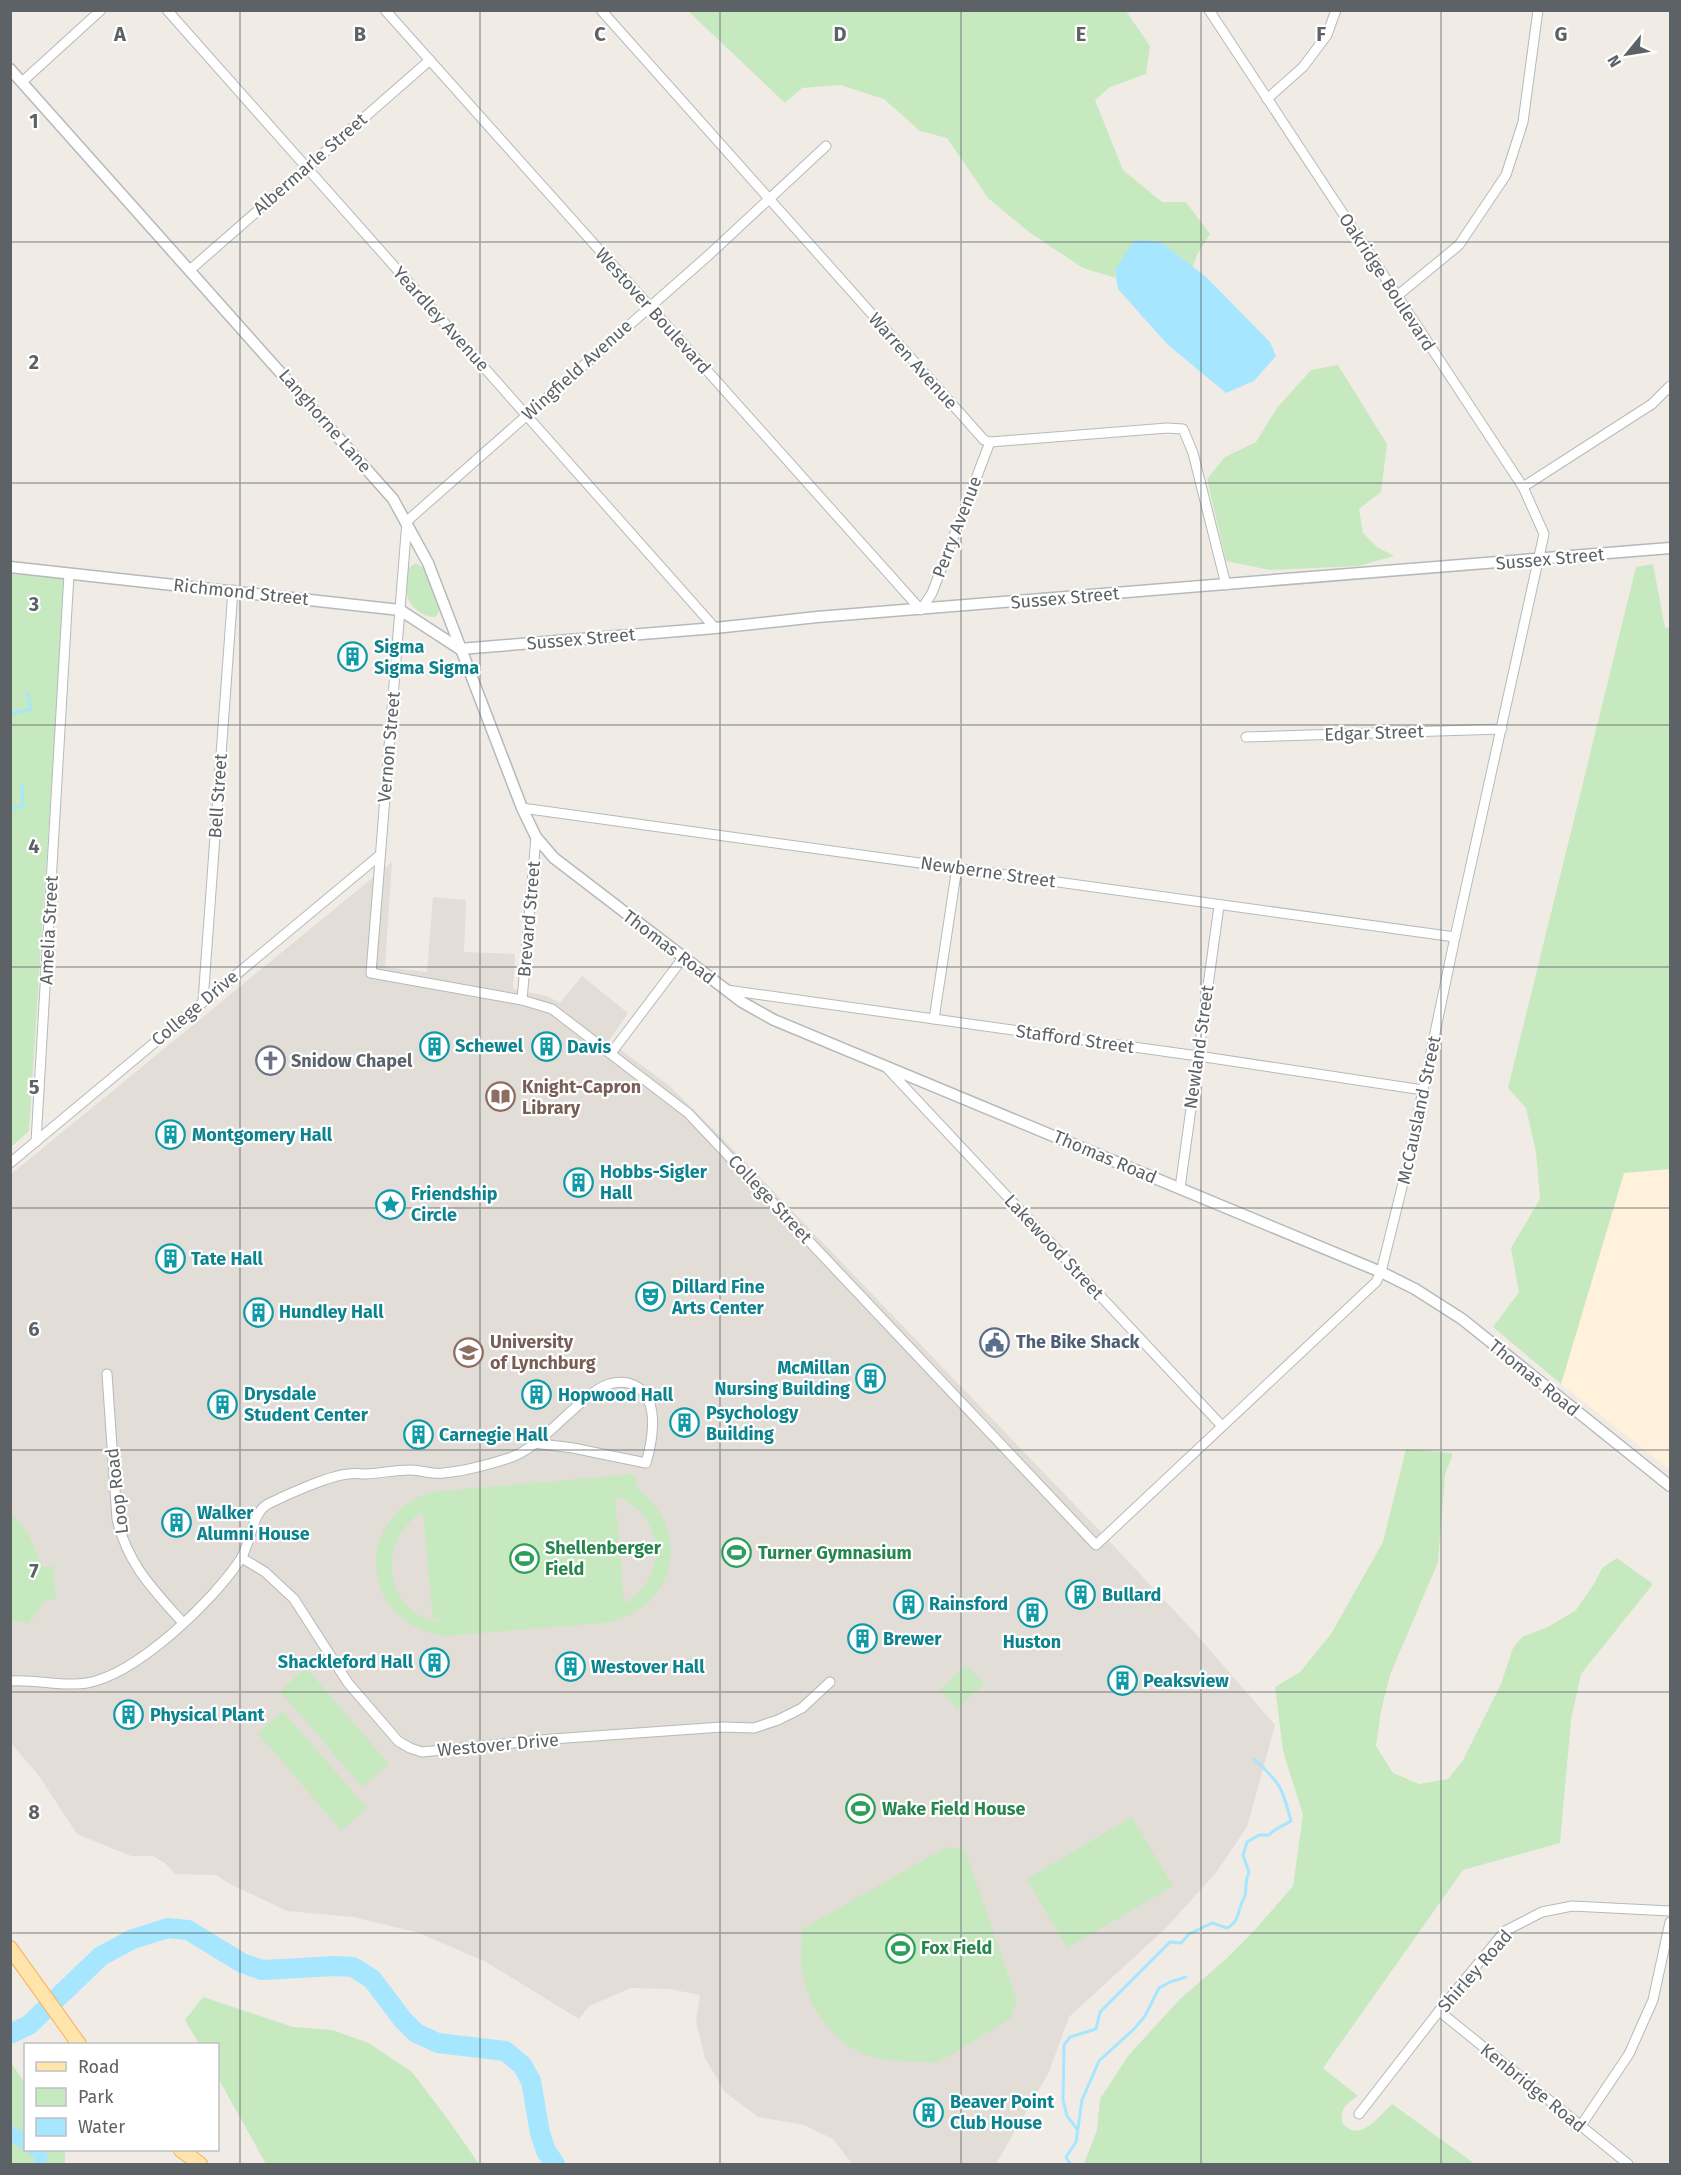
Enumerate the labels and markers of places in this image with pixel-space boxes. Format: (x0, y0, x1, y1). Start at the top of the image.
place label: Sigma Sigma Sigma (374, 636, 479, 679)
building icon: Sigma Sigma Sigma (337, 641, 369, 673)
building icon: Schewel (418, 1030, 450, 1062)
building icon: Davis (530, 1031, 562, 1063)
place label: Schewel (455, 1035, 524, 1057)
place label: Davis (567, 1036, 611, 1058)
church icon: Snidow Chapel (254, 1045, 286, 1077)
place label: Snidow Chapel (291, 1050, 413, 1072)
place label: Knight-Capron Library (522, 1076, 641, 1119)
library icon: Knight-Capron Library (485, 1081, 517, 1113)
building icon: Montgomery Hall (155, 1119, 187, 1151)
place label: Montgomery Hall (192, 1124, 333, 1146)
place label: Hobbs-Sigler Hall (600, 1161, 708, 1204)
building icon: Hobbs-Sigler Hall (563, 1166, 595, 1198)
place label: Friendship Circle (411, 1183, 498, 1226)
place icon: Friendship Circle (374, 1188, 406, 1220)
building icon: Tate Hall (154, 1243, 186, 1275)
place label: Tate Hall (191, 1248, 264, 1270)
place label: Dillard Fine Arts Center (671, 1276, 765, 1319)
theatre icon: Dillard Fine Arts Center (635, 1281, 667, 1313)
building icon: Hundley Hall (242, 1296, 274, 1328)
place label: Hundley Hall (279, 1301, 384, 1323)
public building icon: The Bike Shack (979, 1326, 1011, 1358)
place label: University of Lynchburg (490, 1331, 596, 1374)
place label: The Bike Shack (1016, 1331, 1141, 1353)
school or university icon: University of Lynchburg (453, 1336, 485, 1368)
place label: McMillan Nursing Building (715, 1357, 850, 1400)
building icon: McMillan Nursing Building (855, 1362, 887, 1394)
building icon: Hopwood Hall (521, 1379, 553, 1411)
place label: Drysdale Student Center (244, 1383, 369, 1426)
place label: Hopwood Hall (558, 1384, 674, 1406)
building icon: Drysdale Student Center (207, 1388, 239, 1420)
place label: Psychology Building (706, 1402, 799, 1445)
building icon: Psychology Building (669, 1407, 701, 1439)
building icon: Carnegie Hall (402, 1419, 434, 1451)
place label: Carnegie Hall (439, 1424, 549, 1446)
place label: Walker Alumni House (196, 1502, 310, 1545)
building icon: Walker Alumni House (160, 1507, 192, 1539)
place label: Shellenberger Field (545, 1537, 662, 1580)
sports icon: Turner Gymnasium (721, 1537, 753, 1569)
sports icon: Shellenberger Field (508, 1542, 540, 1574)
place label: Turner Gymnasium (758, 1542, 912, 1564)
building icon: Bullard (1065, 1579, 1097, 1611)
place label: Bullard (1102, 1584, 1161, 1606)
building icon: Rainsford (892, 1588, 924, 1620)
place label: Rainsford (929, 1593, 1008, 1615)
building icon: Huston (1016, 1597, 1048, 1629)
building icon: Brewer (846, 1623, 878, 1655)
place label: Brewer (883, 1628, 942, 1650)
place label: Huston (1003, 1631, 1061, 1653)
building icon: Shackleford Hall (418, 1646, 450, 1678)
place label: Shackleford Hall (278, 1651, 414, 1673)
building icon: Westover Hall (554, 1651, 586, 1683)
place label: Westover Hall (591, 1656, 705, 1678)
building icon: Peaksview (1106, 1665, 1138, 1697)
place label: Peaksview (1143, 1670, 1229, 1692)
building icon: Physical Plant (113, 1699, 145, 1731)
place label: Physical Plant (150, 1704, 266, 1726)
sports icon: Wake Field House (845, 1793, 877, 1825)
place label: Wake Field House (882, 1798, 1026, 1820)
sports icon: Fox Field (884, 1932, 916, 1964)
place label: Fox Field (921, 1937, 992, 1959)
place label: Beaver Point Club House (950, 2091, 1055, 2134)
building icon: Beaver Point Club House (913, 2096, 945, 2128)

